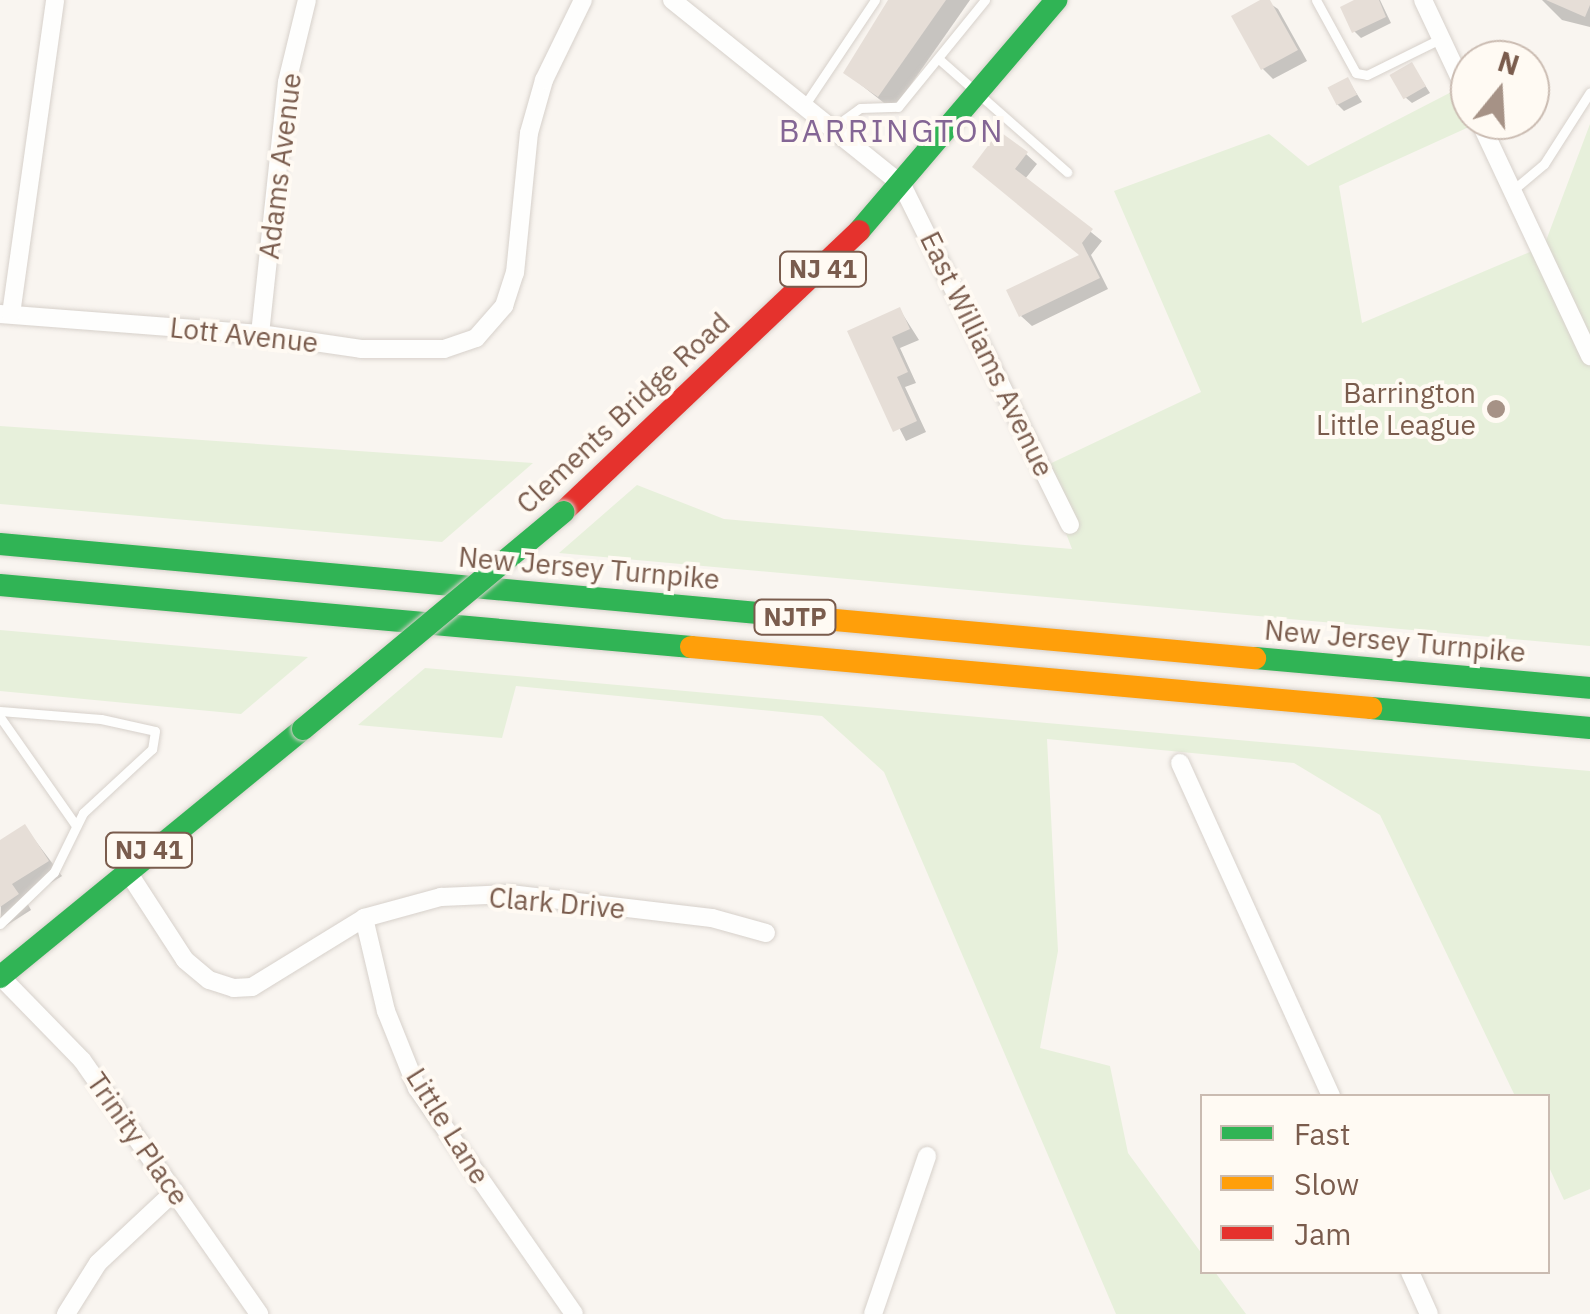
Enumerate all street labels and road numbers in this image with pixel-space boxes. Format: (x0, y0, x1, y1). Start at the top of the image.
street label: Adams Avenue (252, 71, 308, 261)
street label: East Williams Avenue (913, 226, 1061, 482)
road number: NJ 41 (778, 249, 868, 289)
street label: Clements Bridge Road (510, 306, 736, 520)
street label: Lott Avenue (168, 311, 320, 359)
street label: New Jersey Turnpike (457, 540, 721, 596)
road number: NJTP (752, 597, 838, 637)
street label: New Jersey Turnpike (1263, 613, 1527, 669)
road number: NJ 41 (104, 830, 194, 870)
street label: Clark Drive (488, 880, 626, 926)
street label: Little Lane (399, 1062, 497, 1190)
street label: Trinity Place (80, 1066, 196, 1212)

